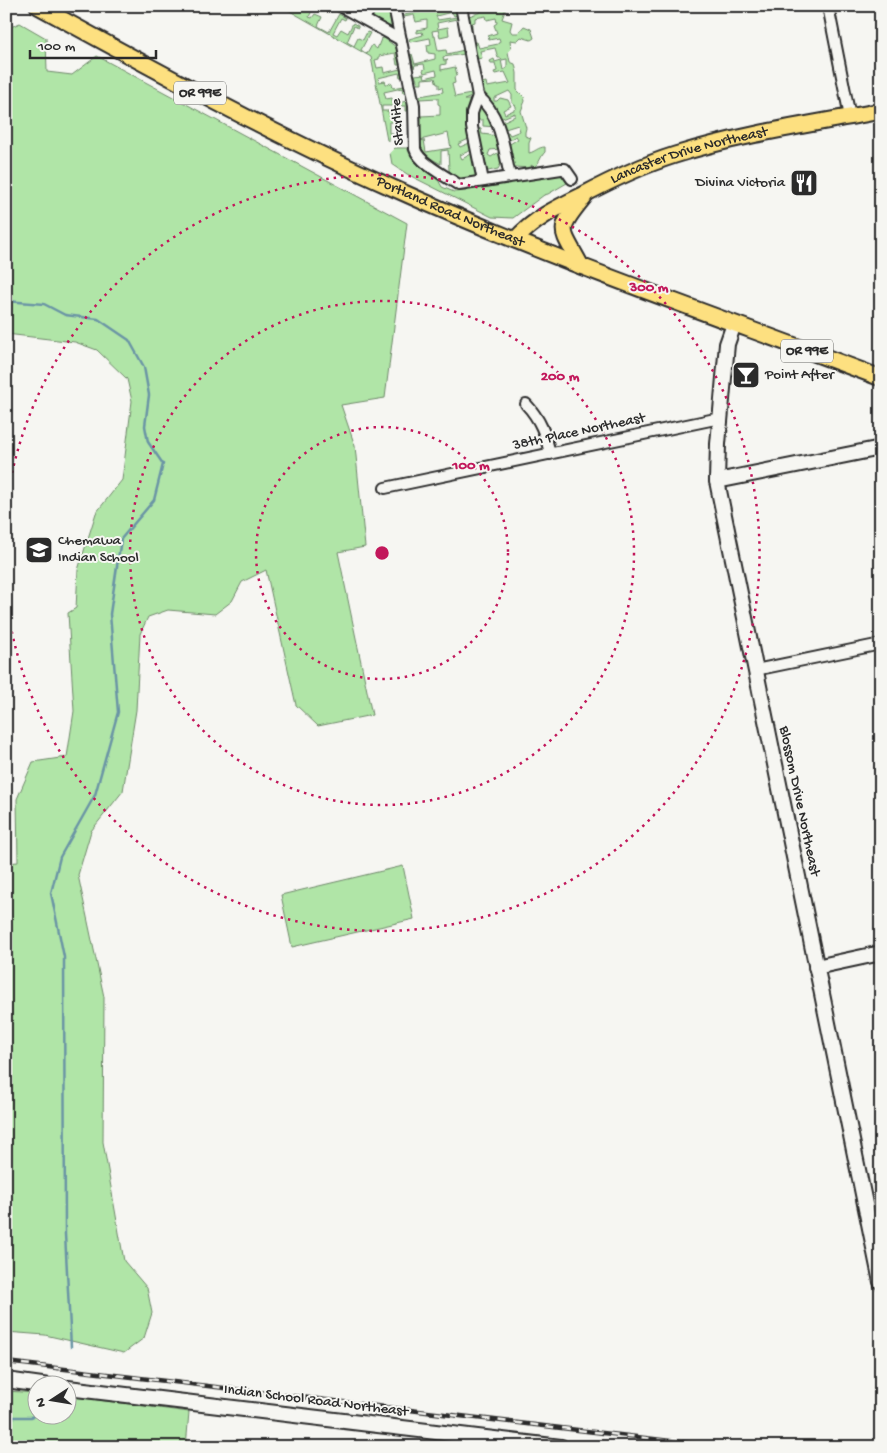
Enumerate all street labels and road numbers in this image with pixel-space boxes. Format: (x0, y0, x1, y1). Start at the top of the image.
road number: OR 99E (174, 82, 226, 105)
street label: Starlite (387, 98, 409, 146)
street label: Lancaster Drive Northeast (608, 123, 771, 189)
street label: Portland Road Northeast (372, 172, 529, 253)
road number: OR 99E (781, 340, 833, 362)
street label: 38th Place Northeast (510, 409, 649, 455)
street label: Blossom Drive Northeast (774, 723, 824, 879)
street label: Indian School Road Northeast (223, 1381, 411, 1421)

